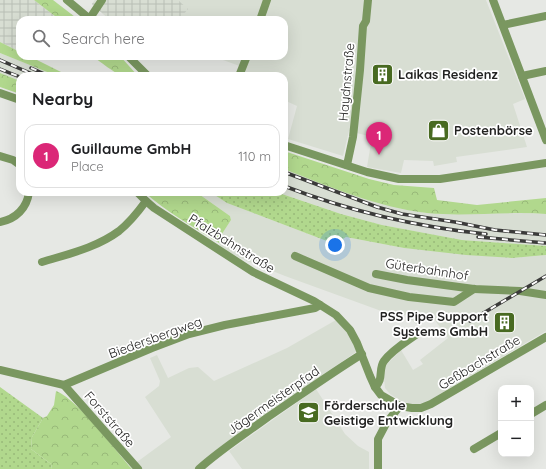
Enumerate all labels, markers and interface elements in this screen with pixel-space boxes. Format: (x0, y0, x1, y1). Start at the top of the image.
search box (16, 16, 288, 60)
icon: search (30, 27, 52, 49)
text: Search here (62, 29, 145, 48)
street label: Haydnstraße (335, 42, 357, 122)
building icon: Laikas Residenz (369, 61, 395, 87)
place label: Laikas Residenz (398, 66, 498, 82)
text: Nearby (32, 88, 93, 109)
shop icon: Postenbörse (425, 117, 451, 143)
pin: 1 (366, 122, 392, 155)
place label: Postenbörse (454, 122, 533, 138)
text: Guillaume GmbH (71, 139, 191, 158)
text: 1 (43, 148, 49, 164)
text: 110 m (238, 148, 271, 164)
text: Place (71, 158, 104, 174)
street label: Pfalzbahnstraße (186, 210, 278, 276)
your location (325, 235, 345, 255)
street label: Güterbahnhof (384, 255, 470, 283)
place label: PSS Pipe Support Systems GmbH (380, 308, 488, 339)
building icon: PSS Pipe Support Systems GmbH (491, 310, 517, 336)
street label: Biedersbergweg (106, 313, 204, 361)
street label: Geßbachstraße (435, 331, 523, 393)
street label: Jägermeisterpfad (224, 362, 322, 438)
map controls (498, 385, 534, 457)
button: + (498, 385, 534, 421)
street label: Forststraße (81, 388, 139, 450)
place label: Förderschule Geistige Entwicklung (324, 397, 453, 428)
school or university icon: Förderschule Geistige Entwicklung (295, 399, 321, 425)
button: − (498, 421, 534, 457)

